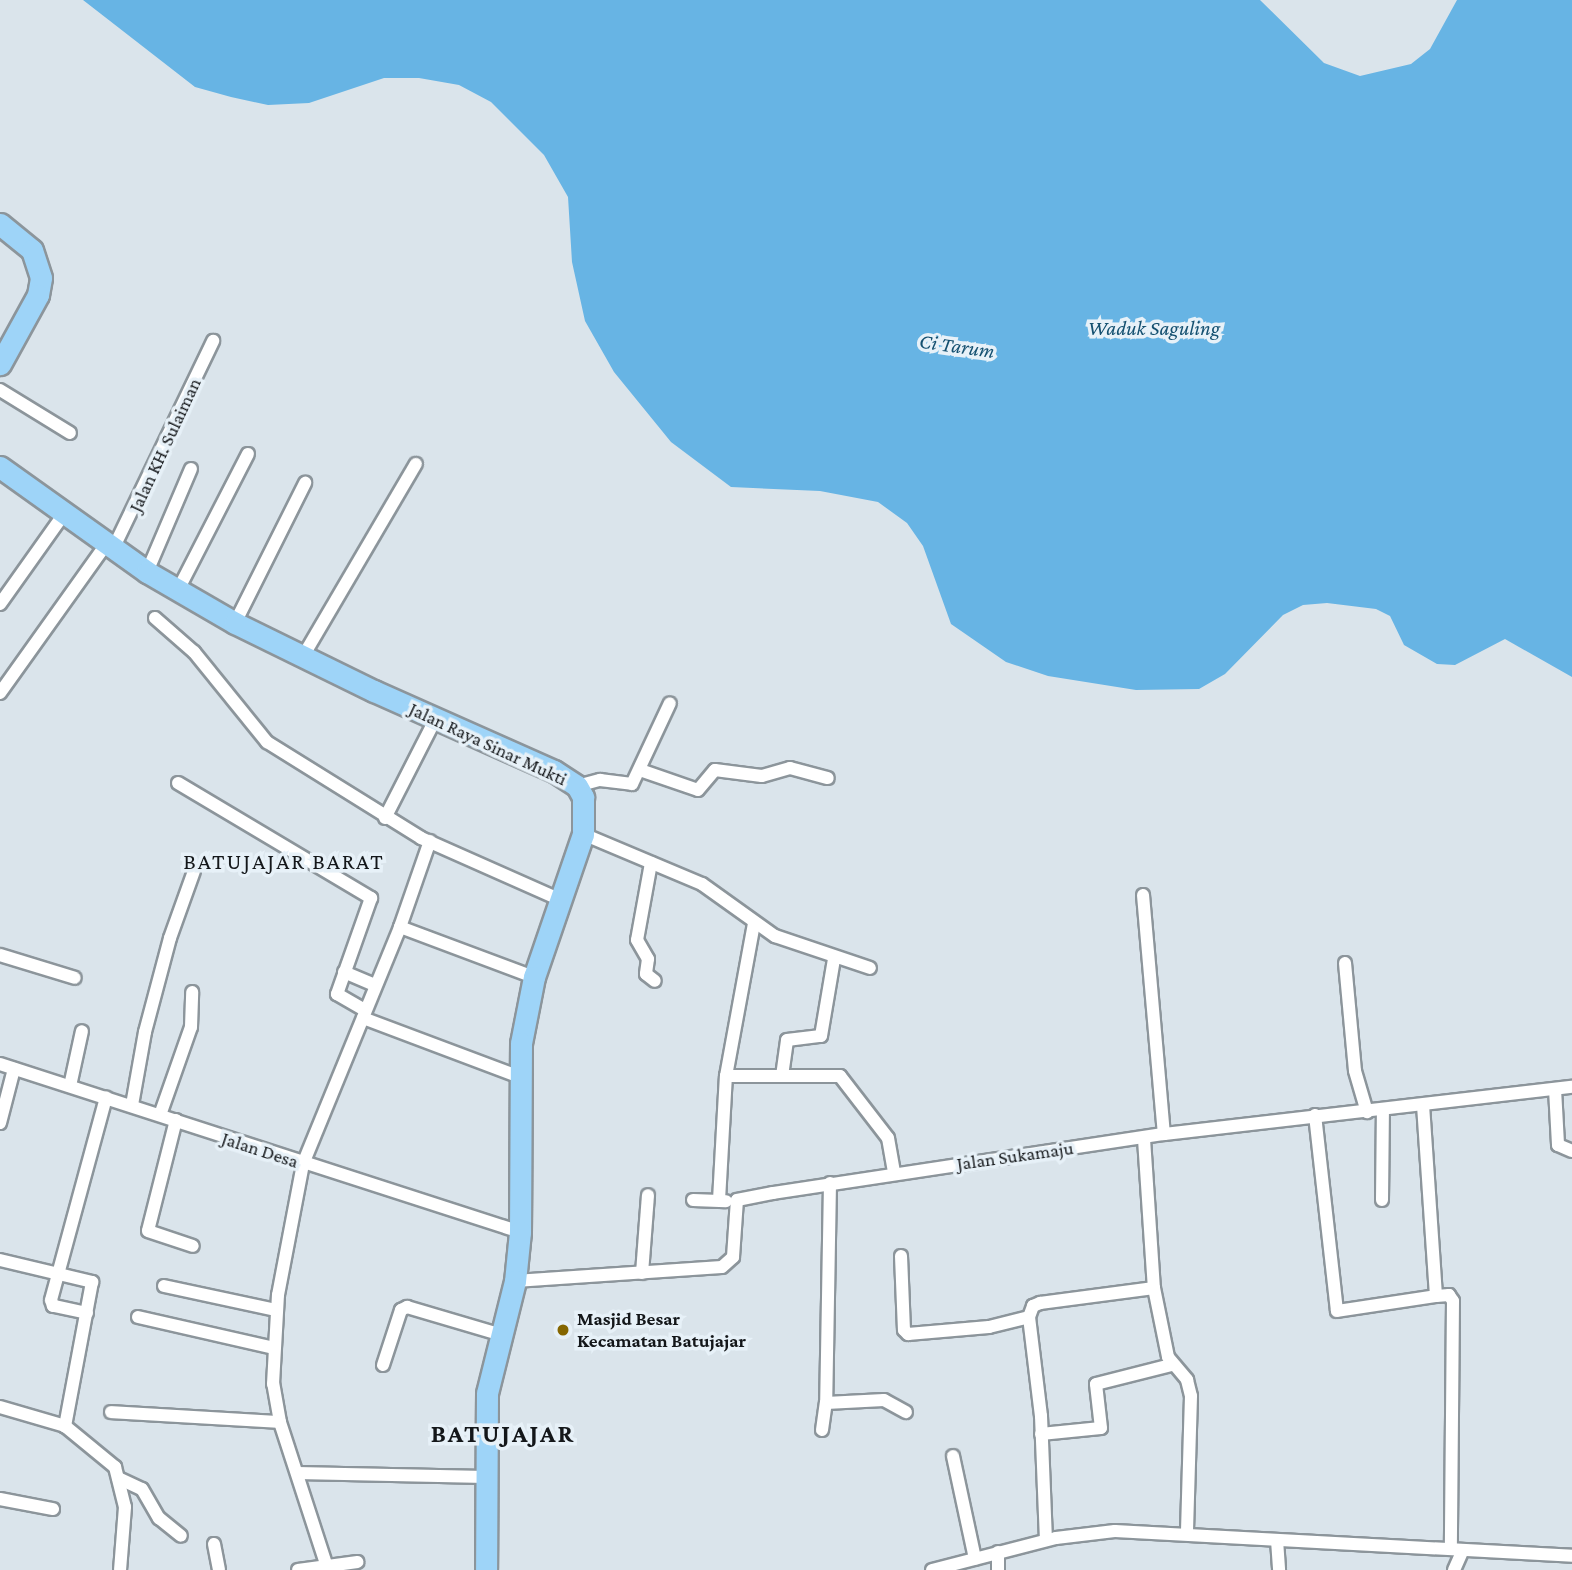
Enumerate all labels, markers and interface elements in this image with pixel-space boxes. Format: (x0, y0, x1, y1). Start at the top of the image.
water label: Waduk Saguling (1088, 315, 1220, 341)
water label: Ci Tarum (918, 328, 996, 364)
street label: Jalan KH. Sulaiman (124, 374, 206, 516)
street label: Jalan Raya Sinar Mukti (406, 697, 570, 791)
district label: BATUJAJAR BARAT (185, 847, 383, 875)
street label: Jalan Desa (219, 1127, 301, 1173)
street label: Jalan Sukamaju (955, 1137, 1075, 1175)
place label: Masjid Besar Kecamatan Batujajar (577, 1308, 746, 1352)
marker: Masjid Besar Kecamatan Batujajar (555, 1322, 571, 1338)
district label: BATUJAJAR (432, 1418, 574, 1450)

